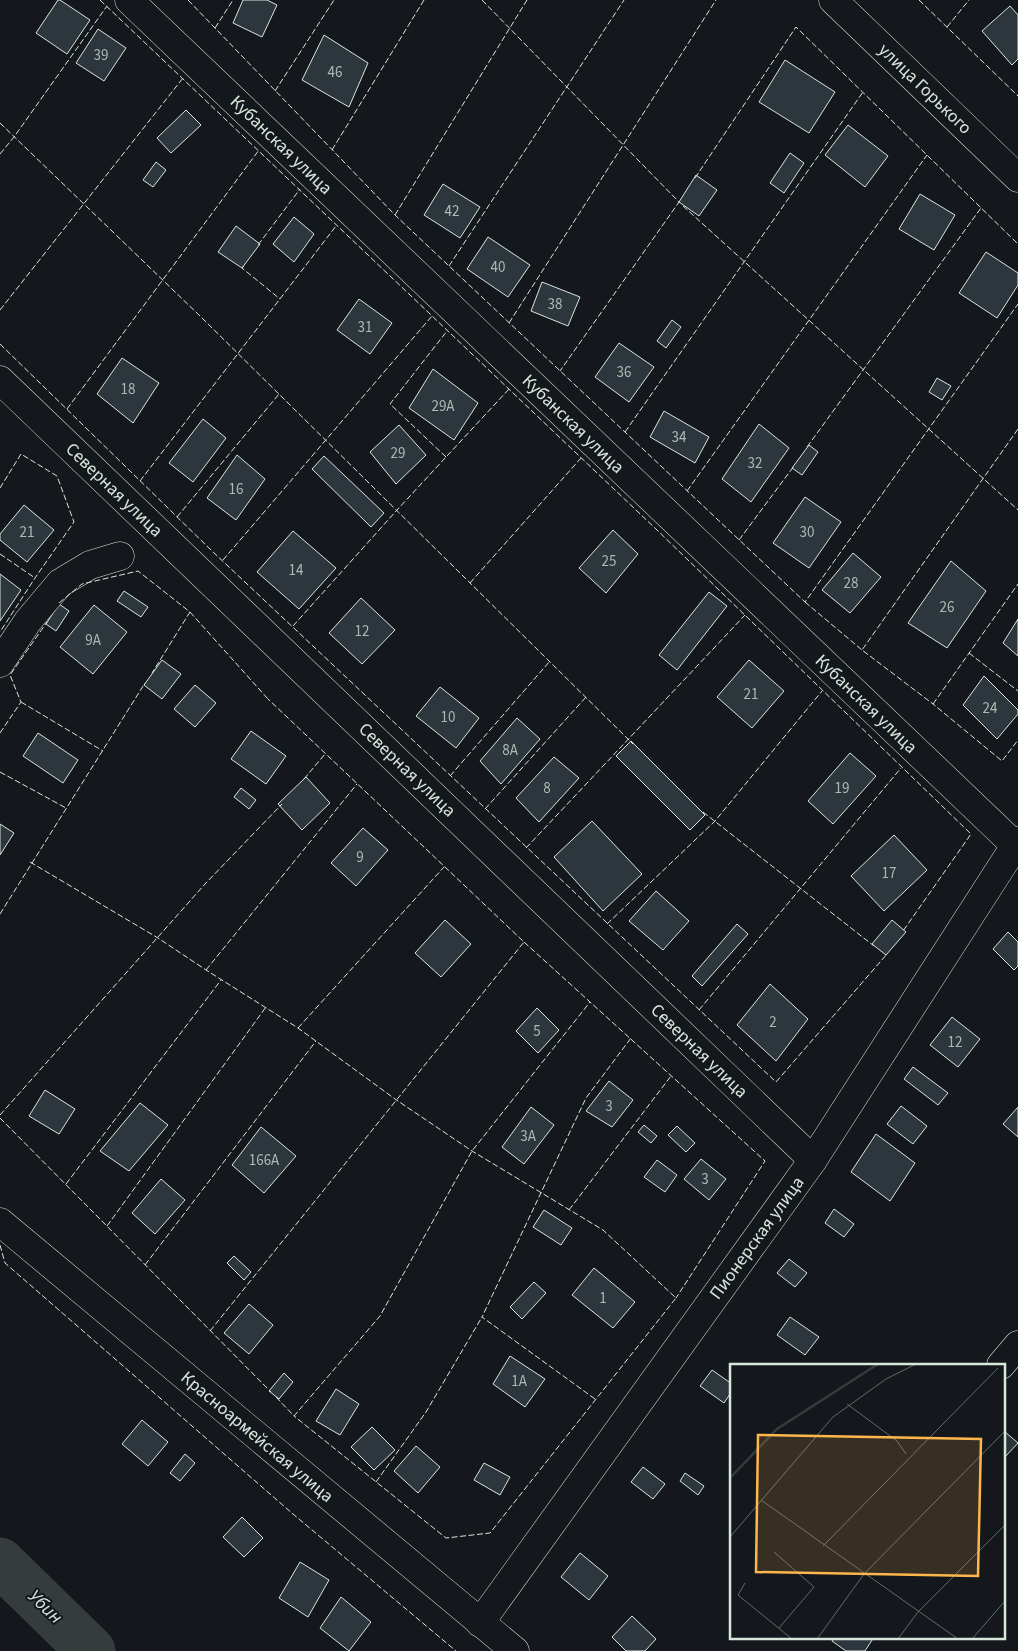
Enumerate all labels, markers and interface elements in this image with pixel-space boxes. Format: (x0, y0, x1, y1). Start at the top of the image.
street label: улица Горького (873, 38, 977, 140)
house number: 39 (94, 45, 108, 66)
house number: 46 (328, 62, 342, 83)
street label: Кубанская улица (224, 90, 338, 200)
house number: 42 (445, 201, 459, 222)
house number: 40 (491, 257, 505, 278)
house number: 38 (548, 294, 562, 315)
house number: 31 (358, 317, 372, 338)
house number: 36 (617, 362, 631, 383)
street label: Кубанская улица (516, 369, 630, 479)
house number: 18 (121, 379, 135, 400)
house number: 29А (431, 396, 455, 417)
house number: 34 (672, 427, 687, 448)
street label: Северная улица (60, 437, 168, 543)
house number: 29 (391, 443, 405, 464)
house number: 32 (748, 453, 762, 474)
house number: 16 (229, 479, 243, 500)
house number: 21 (20, 522, 34, 543)
house number: 30 (800, 522, 814, 543)
house number: 25 (602, 551, 616, 572)
house number: 14 (289, 560, 304, 581)
house number: 28 (844, 573, 858, 594)
house number: 26 (940, 597, 954, 618)
house number: 12 (355, 621, 369, 642)
house number: 9А (85, 630, 102, 651)
street label: Кубанская улица (809, 649, 923, 759)
house number: 21 (744, 684, 758, 705)
house number: 24 (983, 698, 998, 719)
house number: 10 (441, 707, 455, 728)
street label: Северная улица (353, 717, 461, 823)
house number: 8А (502, 740, 519, 761)
house number: 8 (543, 778, 551, 799)
house number: 19 (835, 778, 849, 799)
house number: 9 (356, 847, 364, 868)
house number: 17 (882, 863, 896, 884)
street label: Северная улица (645, 998, 753, 1104)
house number: 2 (769, 1012, 777, 1033)
house number: 5 (533, 1021, 541, 1042)
house number: 12 (948, 1032, 962, 1053)
house number: 3 (605, 1096, 613, 1117)
house number: 3А (520, 1126, 537, 1147)
house number: 166А (249, 1150, 280, 1171)
house number: 3 (701, 1169, 709, 1190)
street label: Пионерская улица (704, 1171, 810, 1305)
house number: 1 (599, 1288, 607, 1309)
inset map (730, 1364, 1006, 1638)
street label: Красноармейская улица (175, 1365, 339, 1509)
house number: 1А (511, 1371, 528, 1392)
water label: Убин (22, 1584, 68, 1630)

